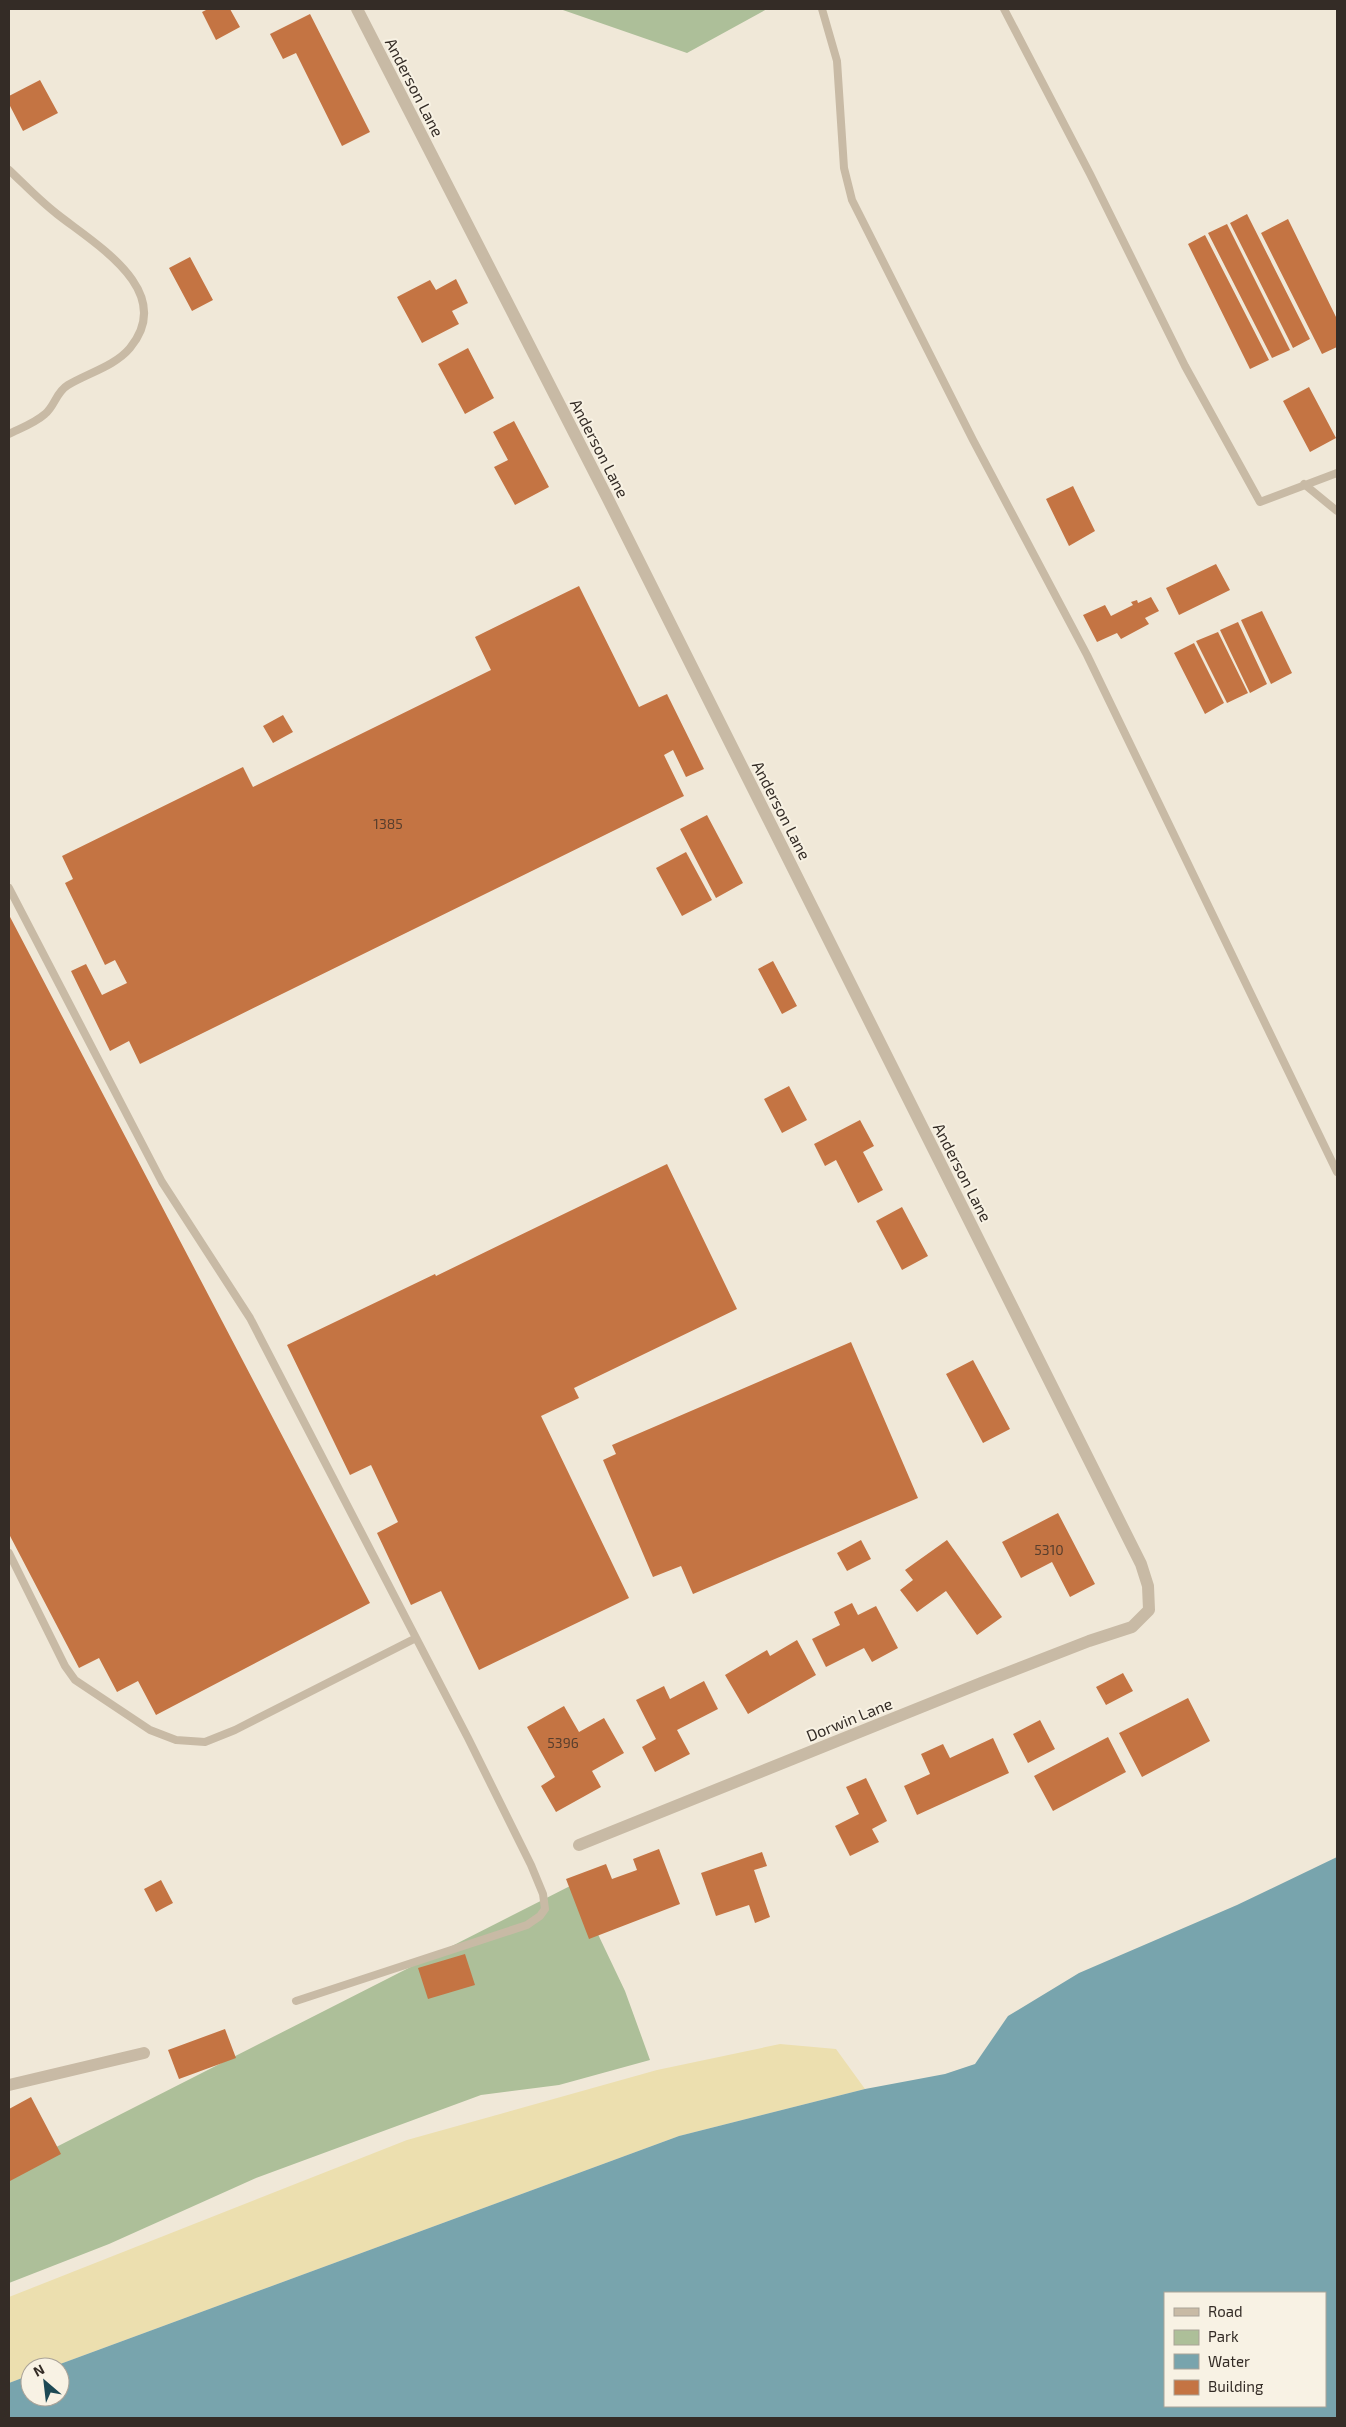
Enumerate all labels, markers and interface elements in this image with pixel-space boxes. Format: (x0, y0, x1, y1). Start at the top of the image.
street label: Anderson Lane (382, 34, 448, 140)
street label: Anderson Lane (567, 395, 633, 501)
street label: Anderson Lane (749, 757, 815, 863)
house number: 1385 (373, 815, 403, 832)
street label: Anderson Lane (930, 1119, 996, 1225)
house number: 5310 (1034, 1541, 1064, 1558)
street label: Dorwin Lane (803, 1693, 895, 1745)
house number: 5396 (547, 1734, 579, 1751)
legend (1164, 2292, 1326, 2407)
text: Road (1208, 2302, 1243, 2320)
text: Park (1208, 2327, 1239, 2345)
text: Water (1208, 2352, 1250, 2370)
north arrow (20, 2357, 70, 2407)
text: N (30, 2360, 47, 2380)
text: Building (1208, 2377, 1264, 2395)

